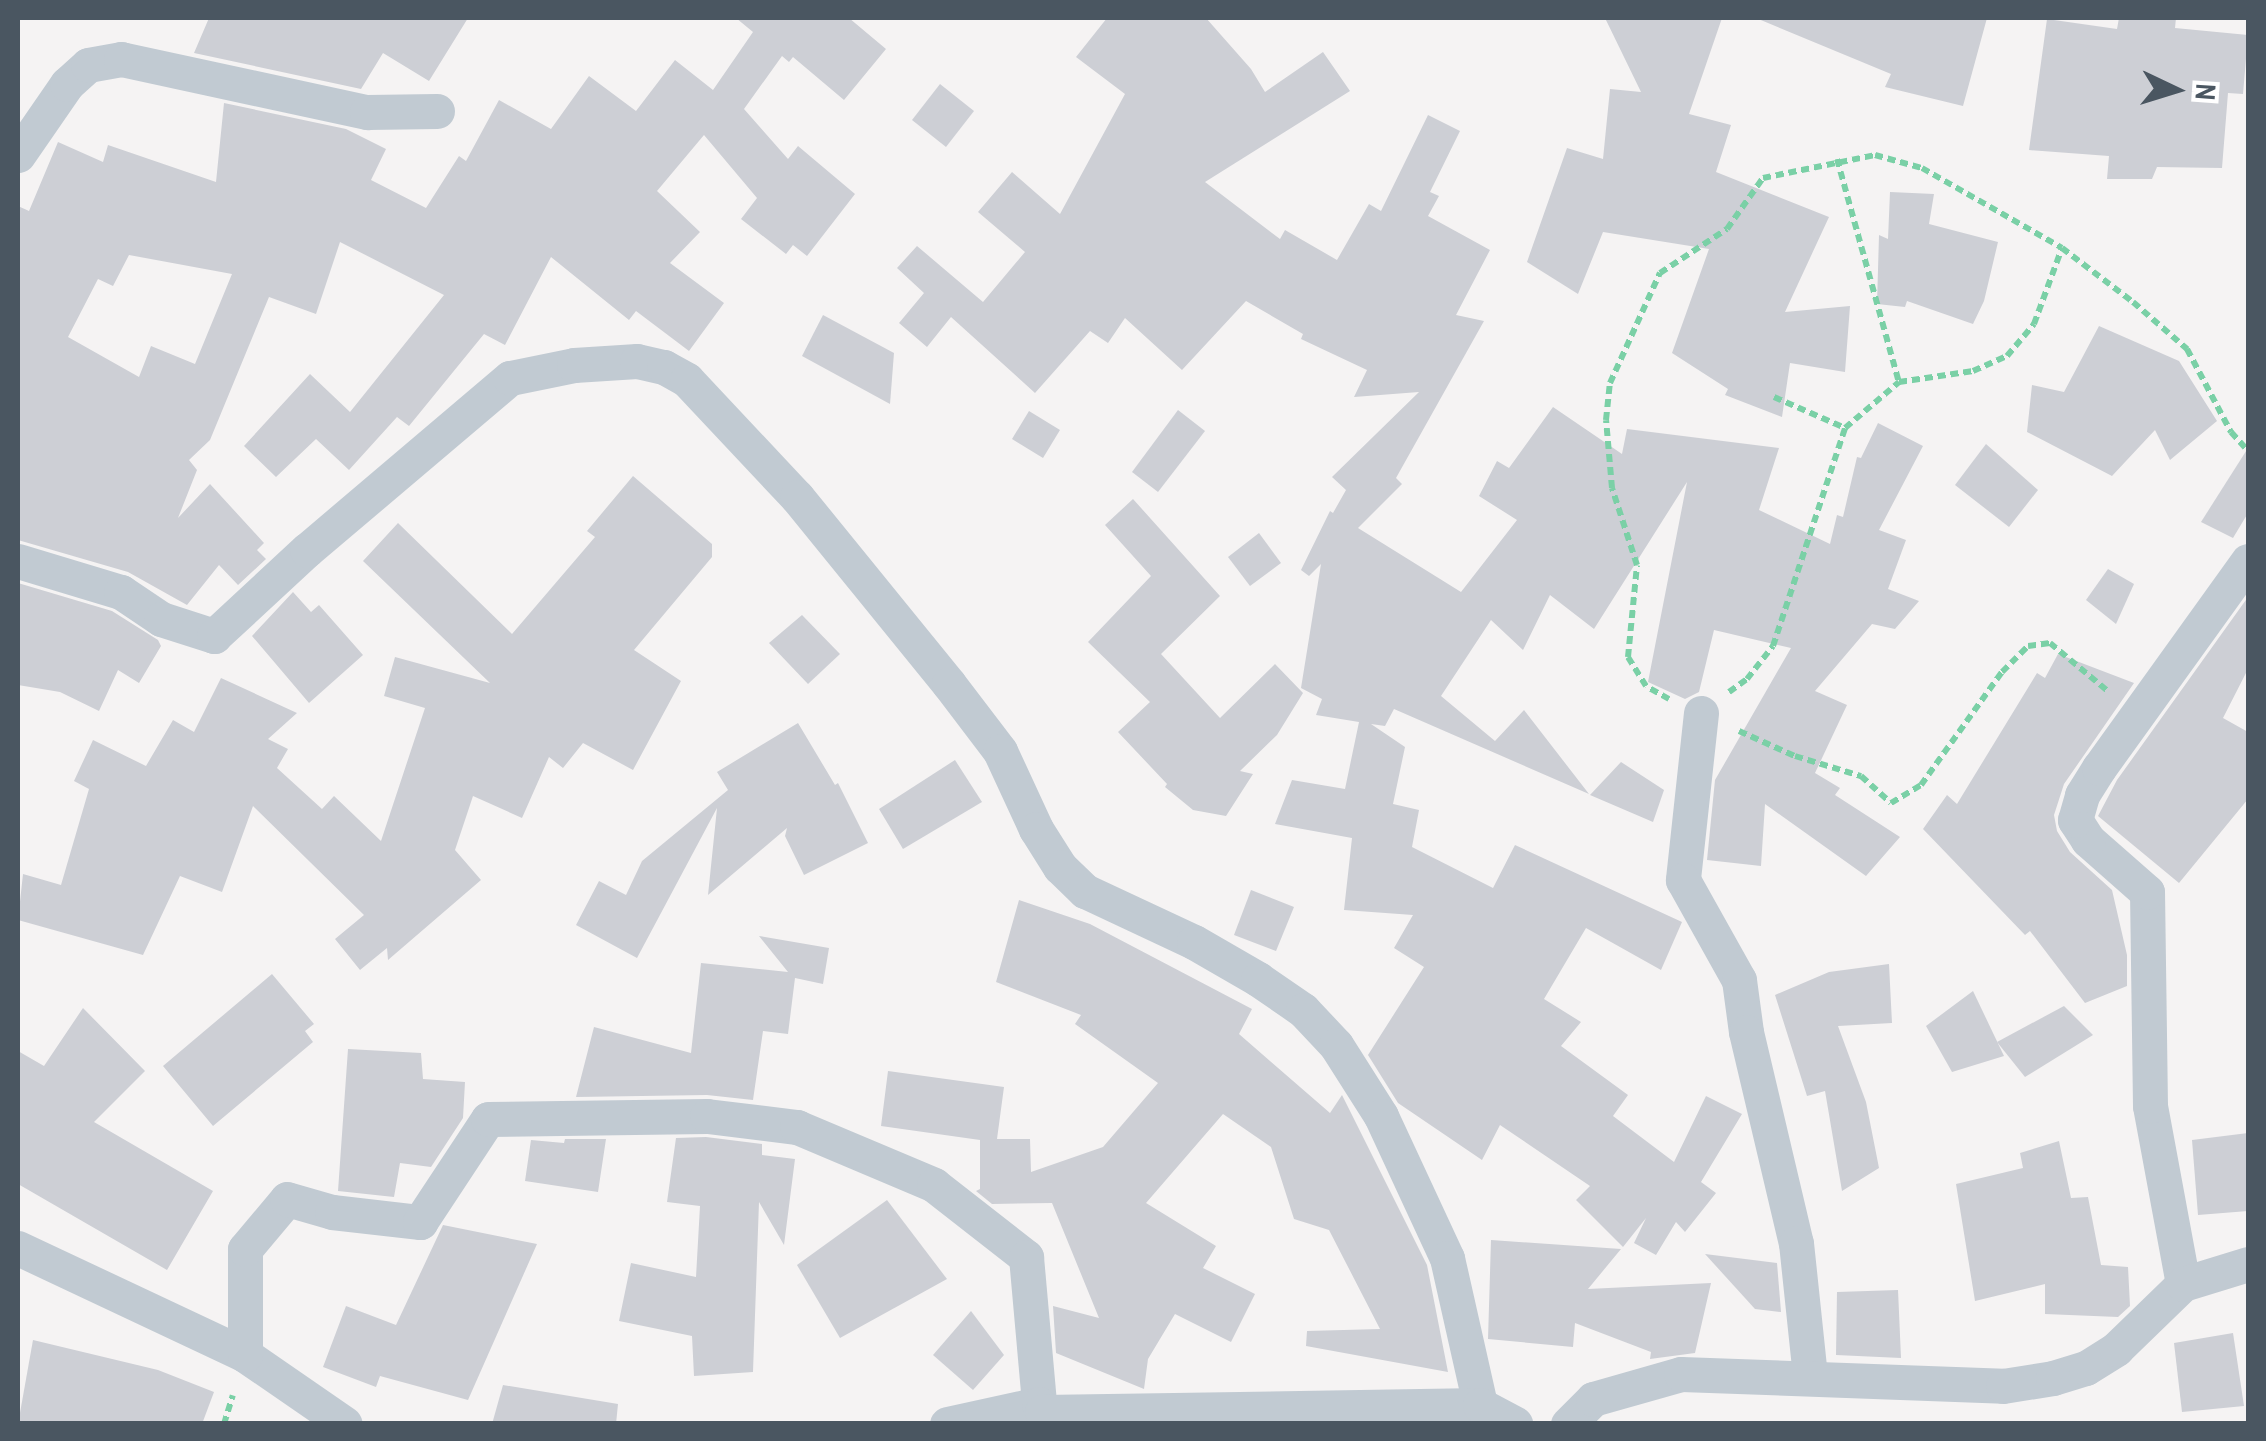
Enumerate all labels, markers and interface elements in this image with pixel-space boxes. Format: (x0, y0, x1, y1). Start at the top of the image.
north arrow (2126, 40, 2226, 140)
text: N (2186, 82, 2225, 102)

